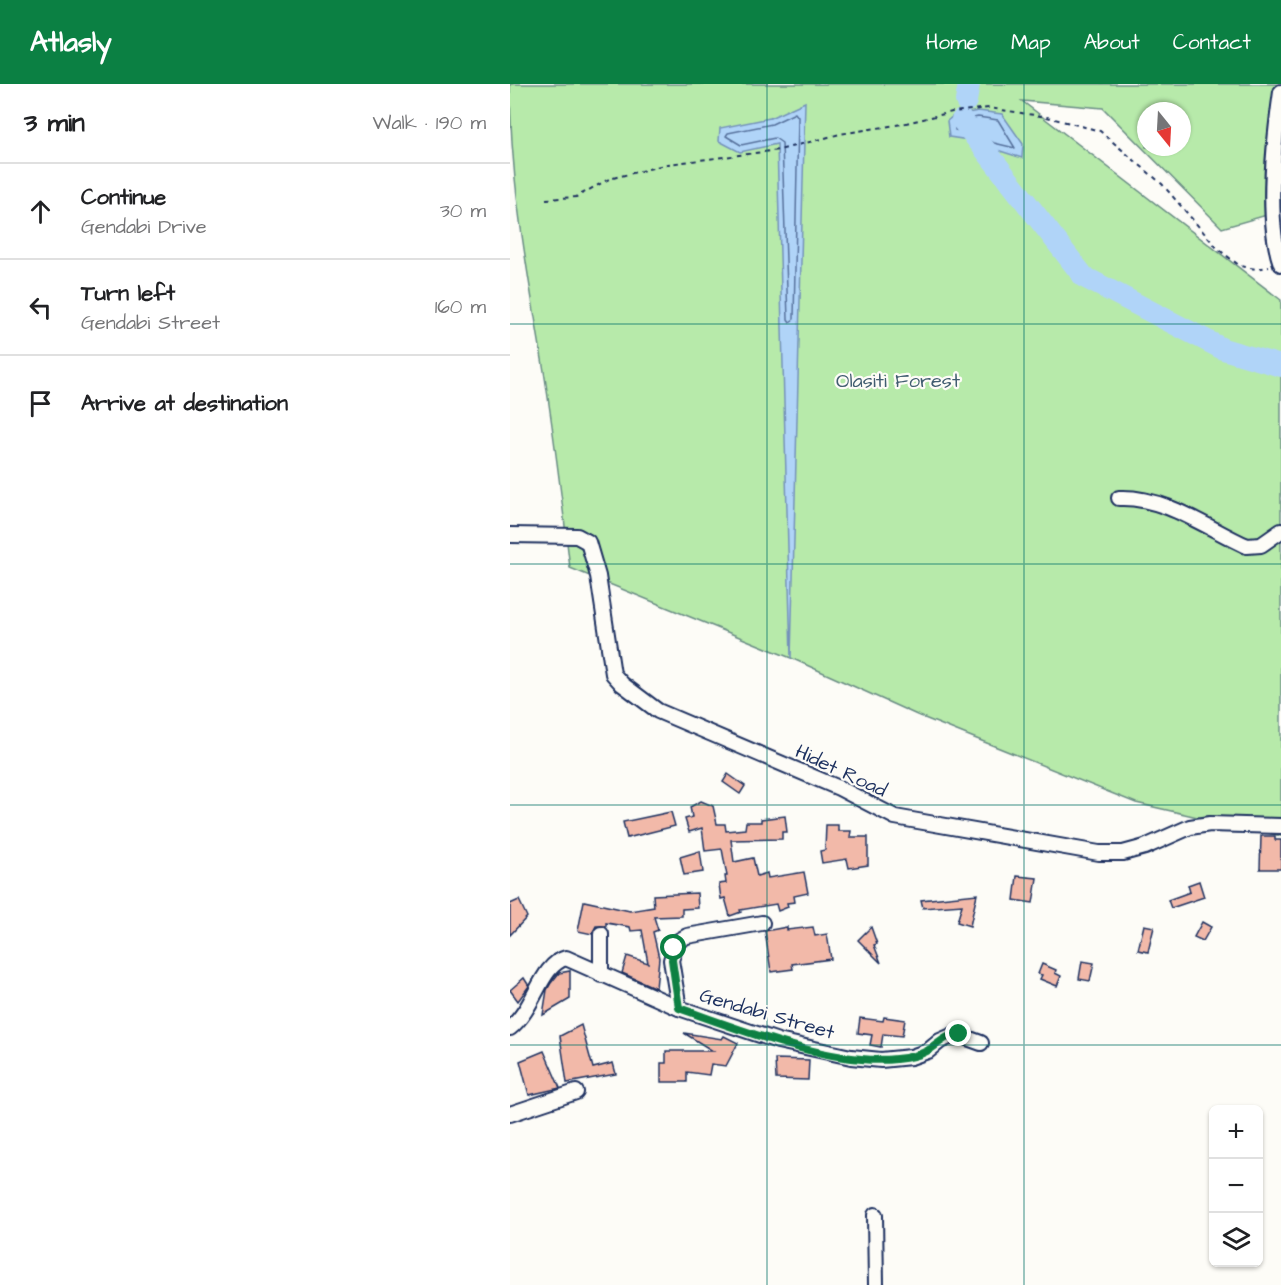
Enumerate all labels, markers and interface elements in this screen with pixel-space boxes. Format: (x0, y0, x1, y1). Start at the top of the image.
text: Atlasly (30, 23, 112, 62)
text: Home (926, 28, 978, 57)
text: Map (1011, 28, 1051, 57)
text: About (1084, 28, 1140, 57)
text: Contact (1173, 28, 1251, 57)
north arrow (1137, 102, 1191, 156)
text: 3 min (24, 105, 85, 141)
text: Walk · 190 m (373, 109, 486, 137)
text: Continue (81, 182, 166, 213)
icon: ahead (24, 195, 57, 228)
text: 30 m (440, 197, 486, 225)
text: Gendabi Drive (81, 213, 207, 241)
text: Turn left (81, 278, 175, 309)
icon: left (24, 291, 57, 324)
text: 160 m (435, 293, 486, 321)
text: Gendabi Street (81, 309, 220, 337)
park label: Olasiti Forest (836, 367, 960, 395)
icon: arrive (24, 387, 57, 420)
text: Arrive at destination (81, 388, 288, 419)
street label: Hidet Road (791, 738, 891, 804)
route start (660, 934, 686, 960)
street label: Gendabi Street (696, 981, 838, 1047)
route end (945, 1020, 971, 1046)
map controls (1209, 1105, 1263, 1267)
button: + (1209, 1105, 1263, 1159)
button: − (1209, 1159, 1263, 1213)
button: layers (1209, 1213, 1263, 1267)

